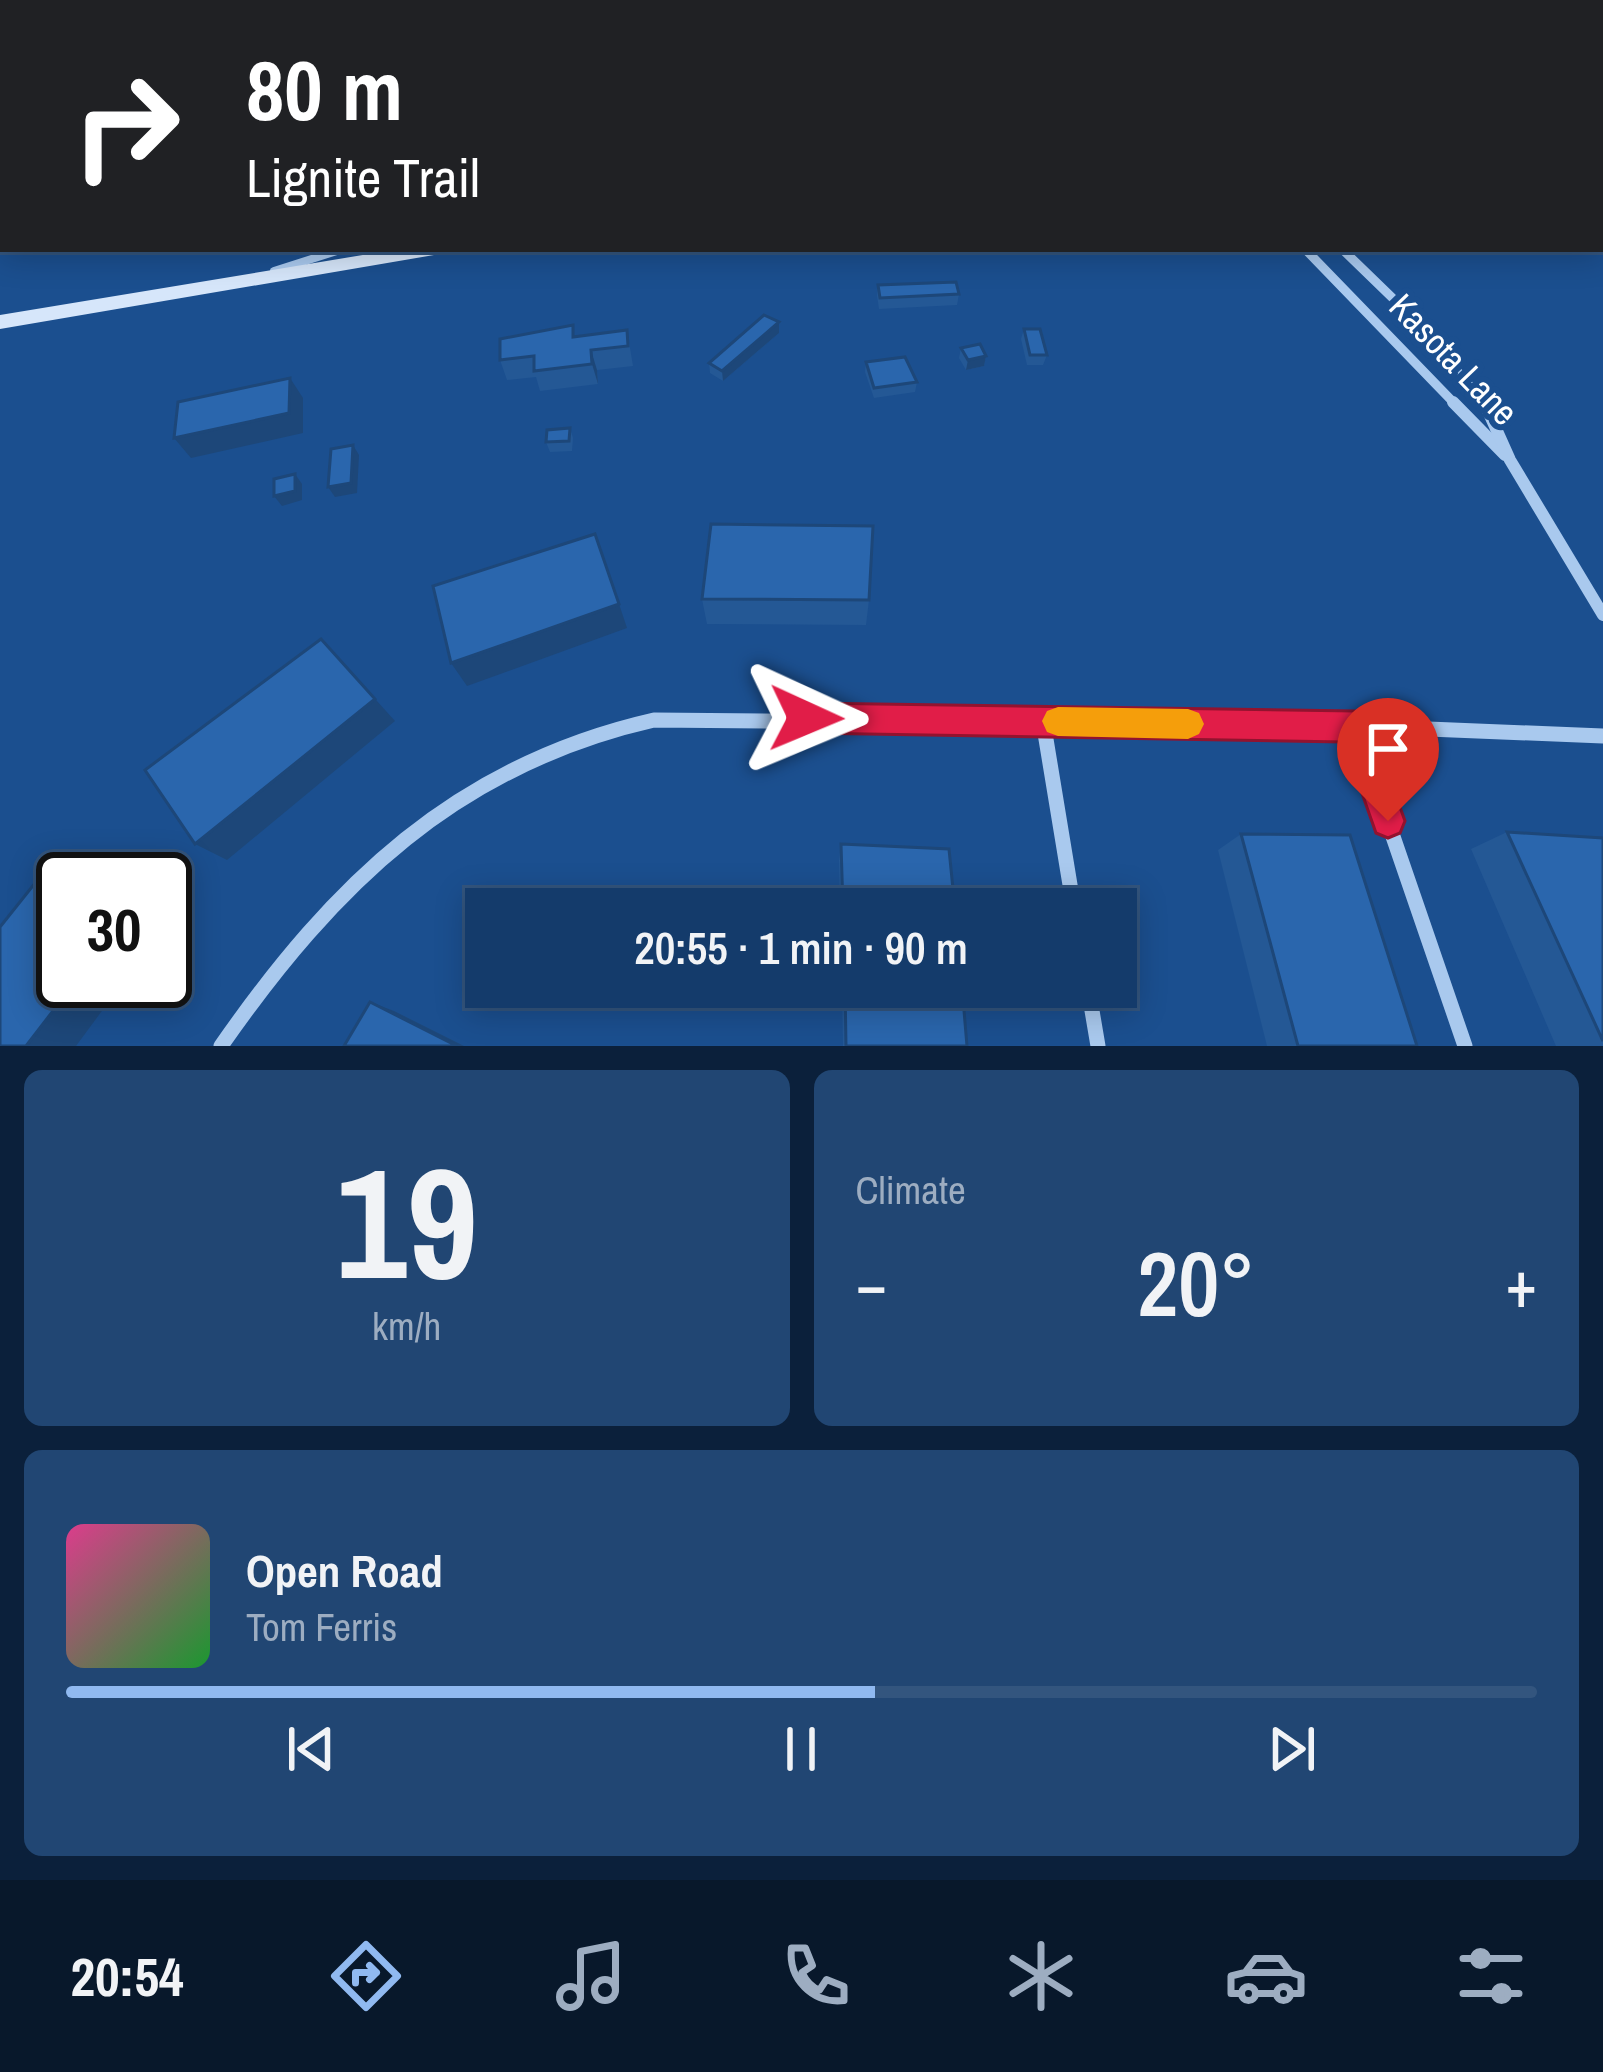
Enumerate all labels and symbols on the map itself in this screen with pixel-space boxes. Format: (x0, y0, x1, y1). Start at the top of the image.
street label: Kasota Lane (1379, 283, 1529, 435)
position arrow (743, 655, 869, 781)
pin (1337, 698, 1439, 821)
speed limit sign: 30 (36, 852, 192, 1008)

